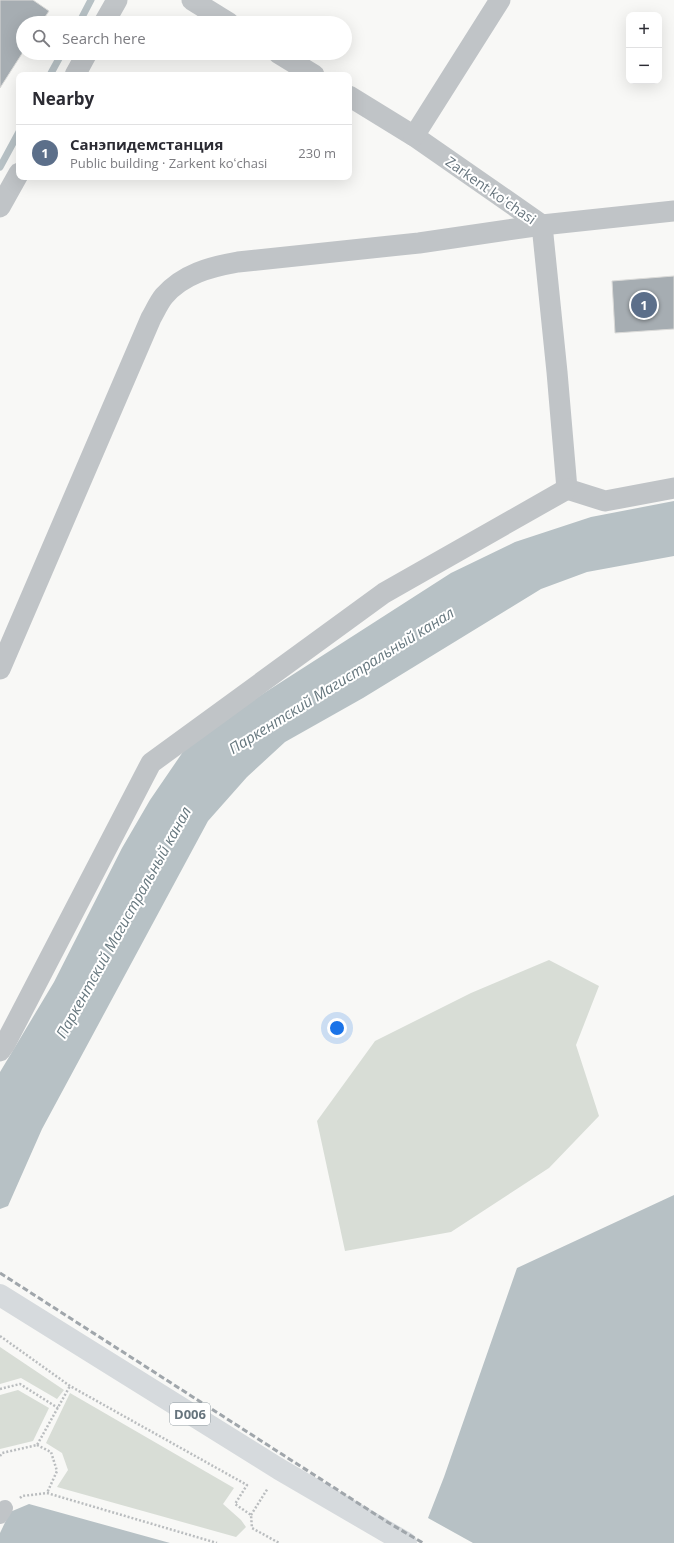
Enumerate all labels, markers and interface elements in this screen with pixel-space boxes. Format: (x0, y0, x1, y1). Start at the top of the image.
map controls (626, 12, 662, 84)
button: + (626, 12, 662, 48)
search box (16, 16, 352, 60)
icon: search (30, 27, 52, 49)
text: Search here (62, 28, 146, 48)
button: − (626, 48, 662, 84)
text: Nearby (32, 87, 94, 110)
text: Санэпидемстанция (70, 134, 223, 154)
text: 1 (41, 144, 49, 162)
text: 230 m (298, 144, 336, 162)
street label: Zarkent koʻchasi (442, 152, 540, 228)
text: Public building · Zarkent koʻchasi (70, 154, 267, 172)
pin: 1 (631, 290, 657, 320)
water label: Паркентский Магистральный канал (225, 602, 457, 758)
water label: Паркентский Магистральный канал (51, 803, 195, 1041)
your location (327, 1018, 347, 1038)
road number: D006 (170, 1403, 210, 1425)

